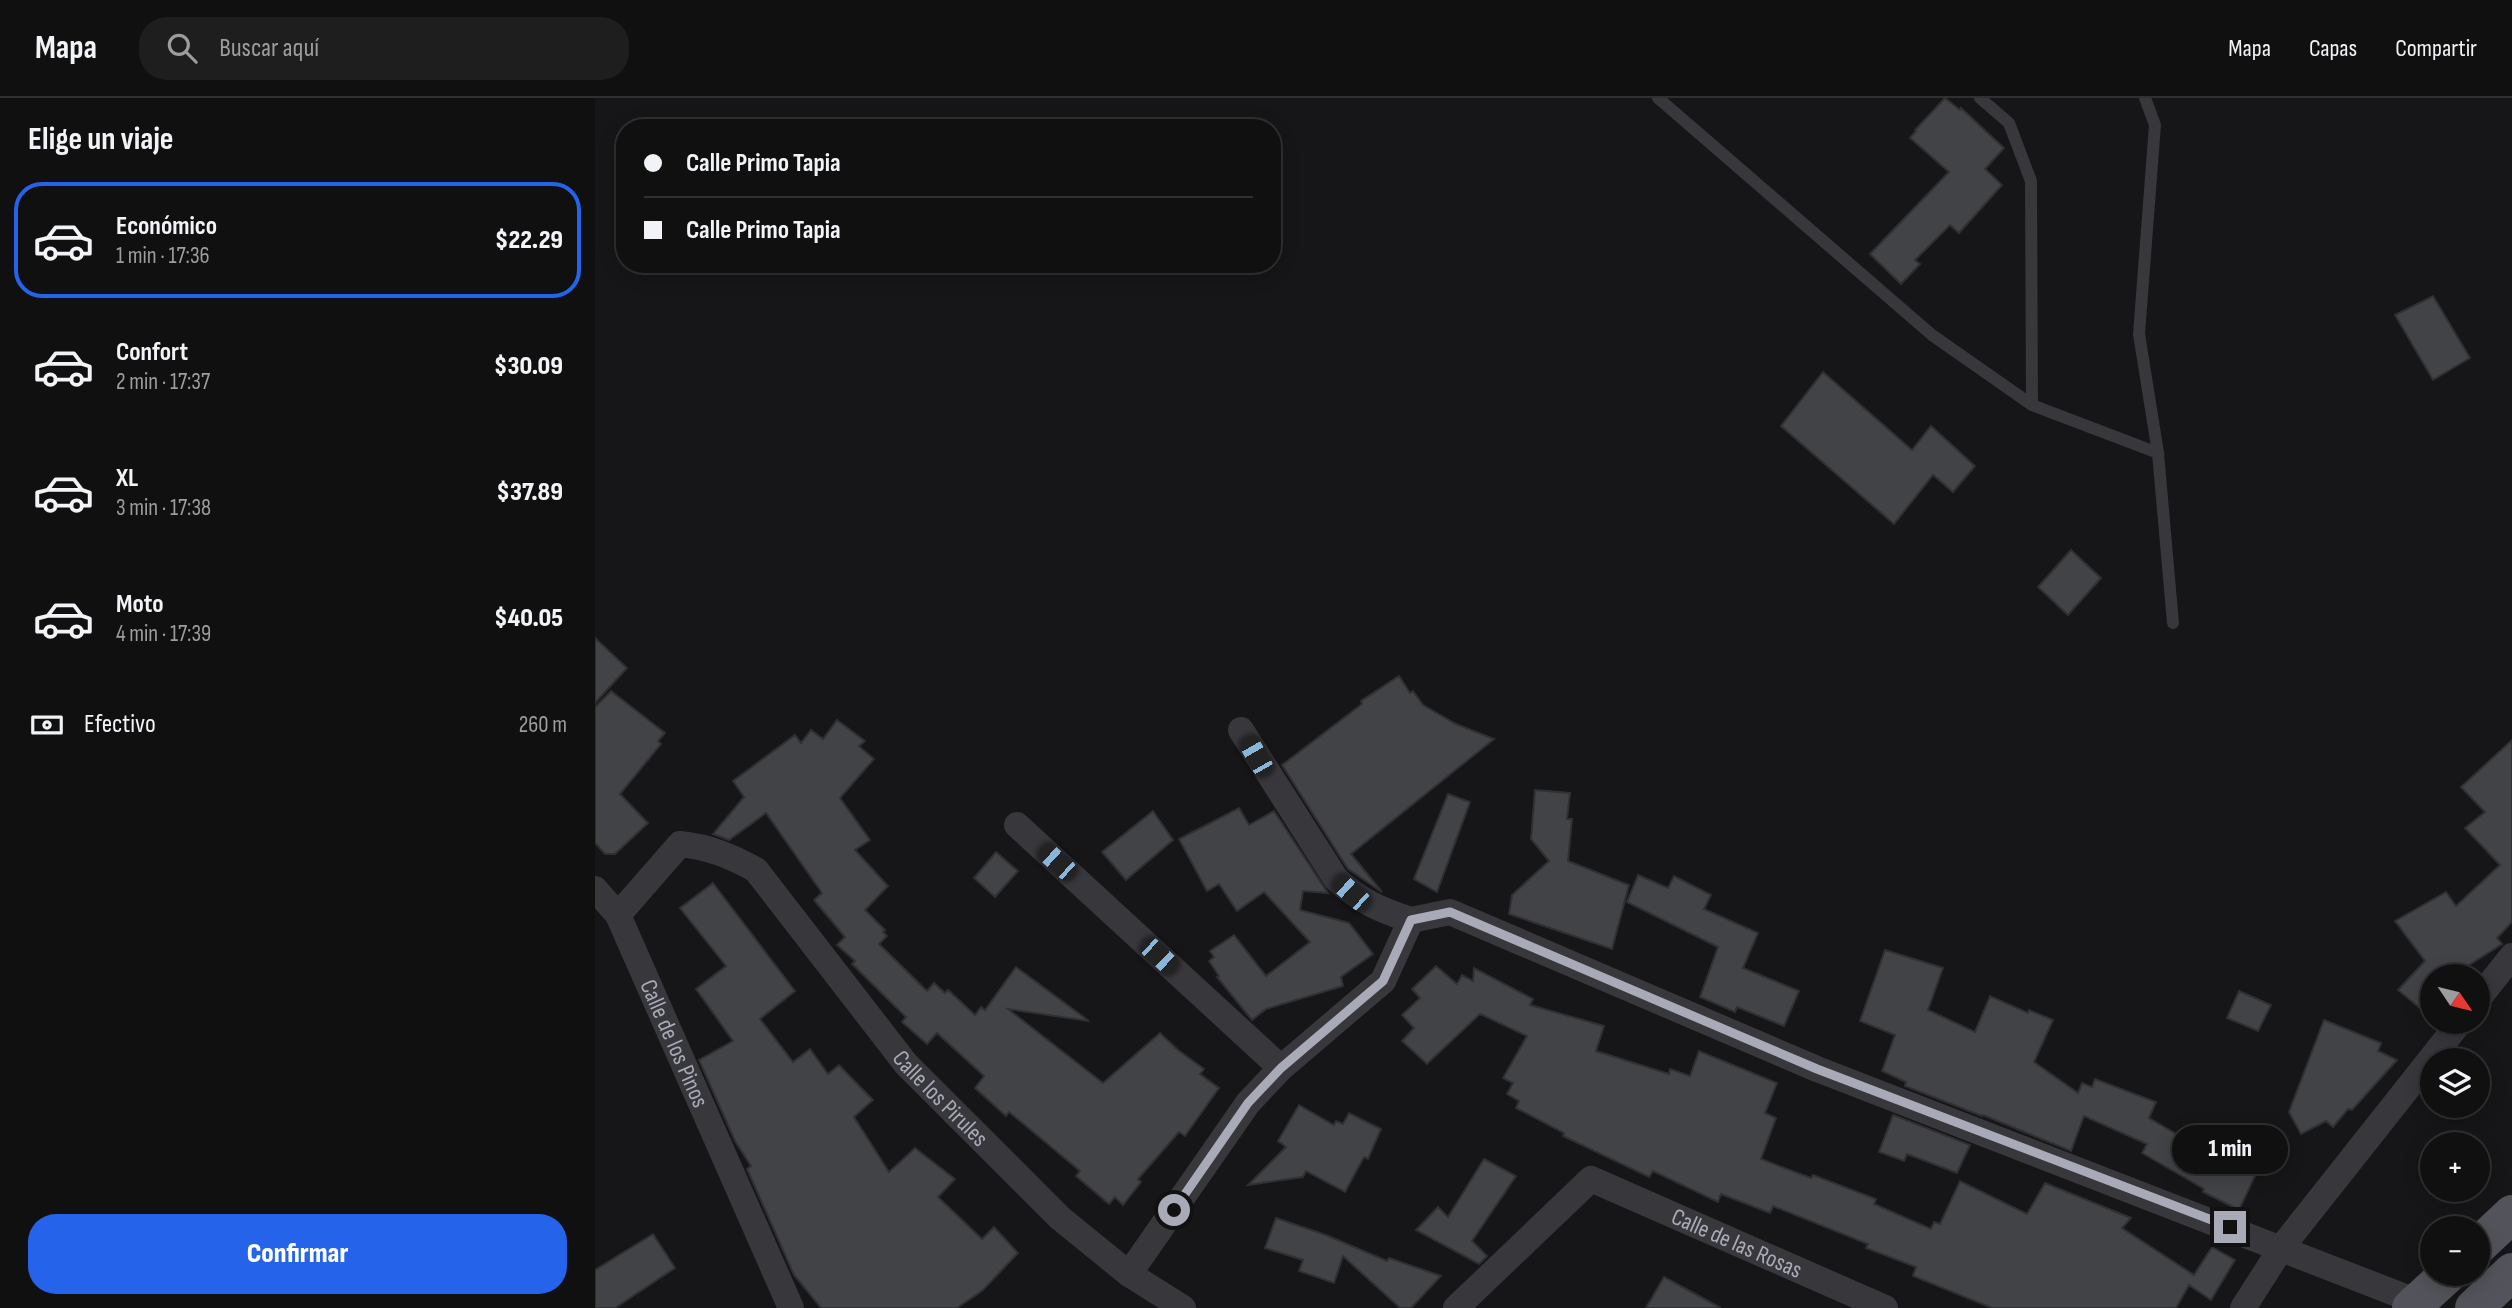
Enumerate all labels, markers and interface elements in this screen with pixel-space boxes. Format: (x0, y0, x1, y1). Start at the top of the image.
search box (139, 17, 629, 80)
text: Mapa (35, 28, 97, 68)
icon: search (163, 29, 201, 67)
text: Buscar aquí (219, 33, 319, 64)
text: Mapa (2228, 34, 2271, 63)
text: Capas (2309, 34, 2357, 63)
text: Compartir (2395, 34, 2477, 63)
text: Elige un viaje (28, 120, 173, 159)
text: Calle Primo Tapia (686, 148, 841, 179)
icon: car (32, 209, 95, 272)
text: Económico (116, 211, 217, 242)
text: Calle Primo Tapia (686, 215, 841, 246)
text: $22.29 (495, 225, 563, 256)
text: 1 min · 17:36 (116, 242, 210, 270)
icon: car (32, 335, 95, 398)
text: Confort (116, 337, 188, 368)
text: $30.09 (494, 351, 563, 382)
text: 2 min · 17:37 (116, 368, 210, 396)
icon: car (32, 461, 95, 524)
text: XL (116, 463, 138, 494)
text: $37.89 (497, 477, 563, 508)
text: 3 min · 17:38 (116, 494, 211, 522)
icon: car (32, 587, 95, 650)
text: Moto (116, 589, 164, 620)
text: $40.05 (494, 603, 563, 634)
text: 4 min · 17:39 (116, 620, 211, 648)
icon: cash (28, 706, 66, 744)
text: Efectivo (84, 709, 156, 740)
text: 260 m (519, 711, 567, 739)
car (1237, 733, 1276, 779)
car (1035, 840, 1080, 884)
car (1329, 871, 1374, 915)
car (1137, 934, 1182, 978)
north arrow (2420, 964, 2490, 1034)
map controls (2420, 964, 2490, 1286)
street label: Calle de los Pinos (633, 975, 715, 1112)
street label: Calle los Pirules (886, 1045, 994, 1153)
button: layers (2420, 1048, 2490, 1118)
callout: 1 min (2172, 1126, 2288, 1174)
button: + (2420, 1132, 2490, 1202)
text: 1 min (2208, 1135, 2252, 1163)
route start (1158, 1194, 1190, 1226)
street label: Calle de las Rosas (1667, 1202, 1806, 1285)
route end (2214, 1211, 2246, 1243)
button: Confirmar (28, 1214, 567, 1294)
button: − (2420, 1216, 2490, 1286)

